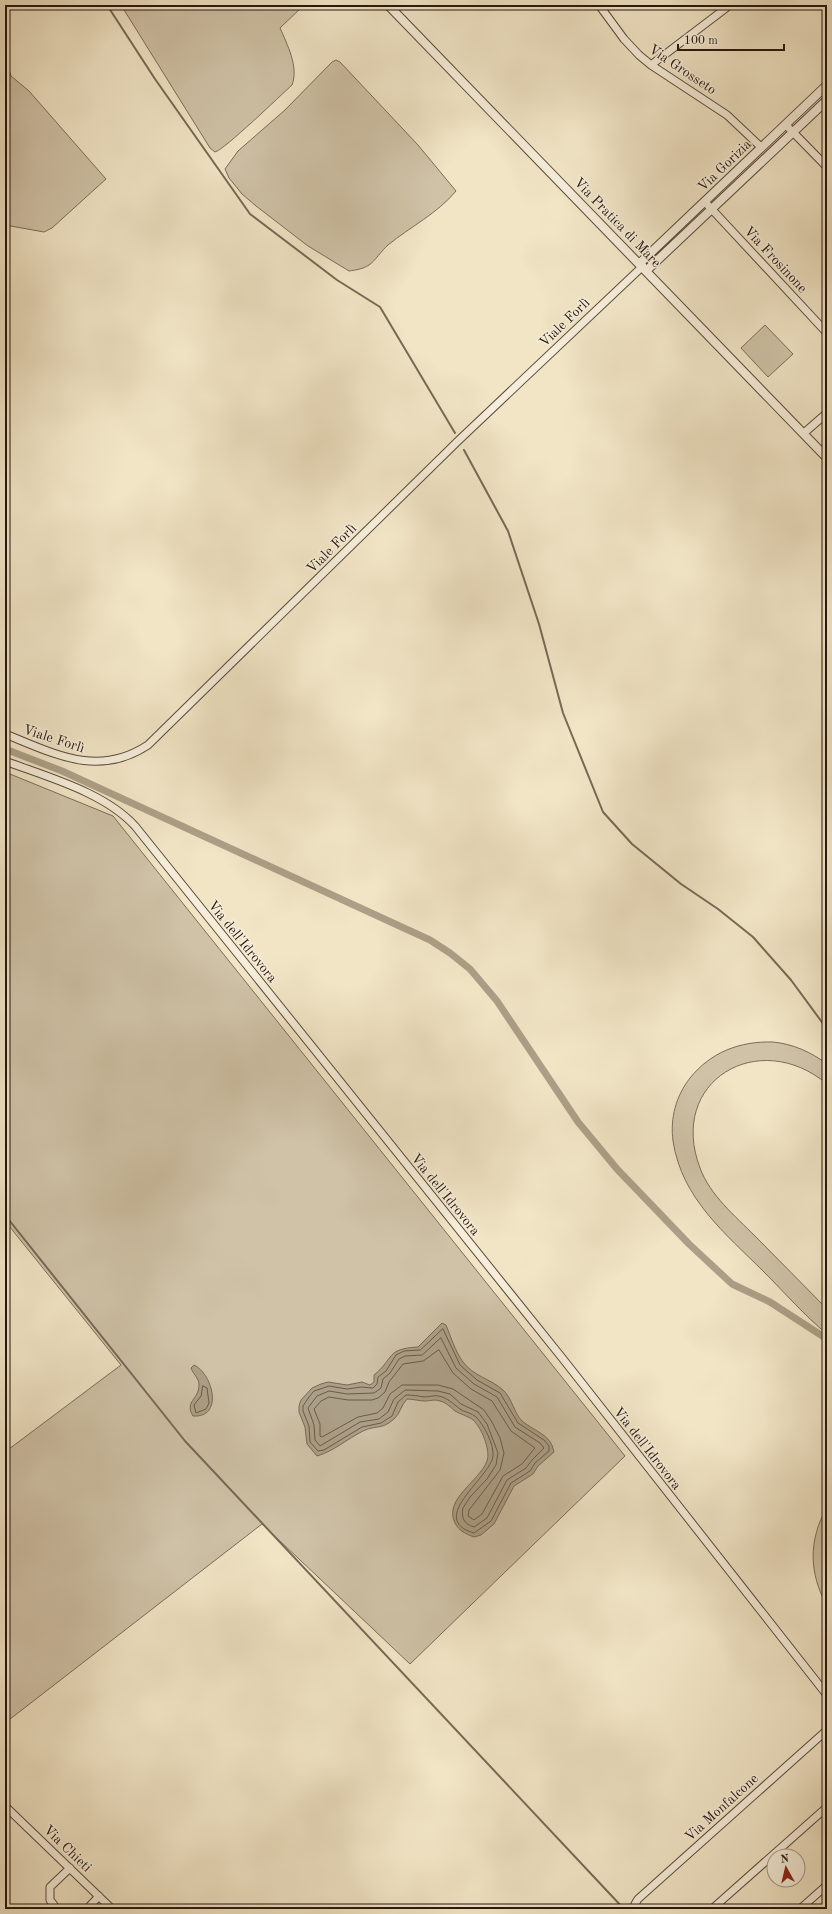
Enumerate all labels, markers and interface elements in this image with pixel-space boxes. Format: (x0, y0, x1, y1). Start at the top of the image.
scale bar (678, 26, 784, 52)
text: 100 m (684, 35, 718, 47)
street label: Via Grosseto (646, 42, 719, 97)
street label: Via Gorizia (695, 137, 754, 194)
street label: Via Pratica di Mare (571, 175, 663, 270)
street label: Via Frosinone (741, 224, 809, 296)
street label: Viale Forlì (537, 295, 593, 350)
street label: Viale Forlì (304, 521, 359, 576)
street label: Viale Forlì (21, 722, 86, 756)
street label: Via dell'Idrovora (205, 898, 279, 985)
street label: Via dell'Idrovora (408, 1151, 482, 1238)
street label: Via dell'Idrovora (611, 1405, 684, 1493)
street label: Via Monfalcone (682, 1771, 761, 1844)
street label: Via Chieti (41, 1823, 94, 1875)
north arrow (766, 1848, 806, 1888)
text: N (780, 1853, 790, 1866)

